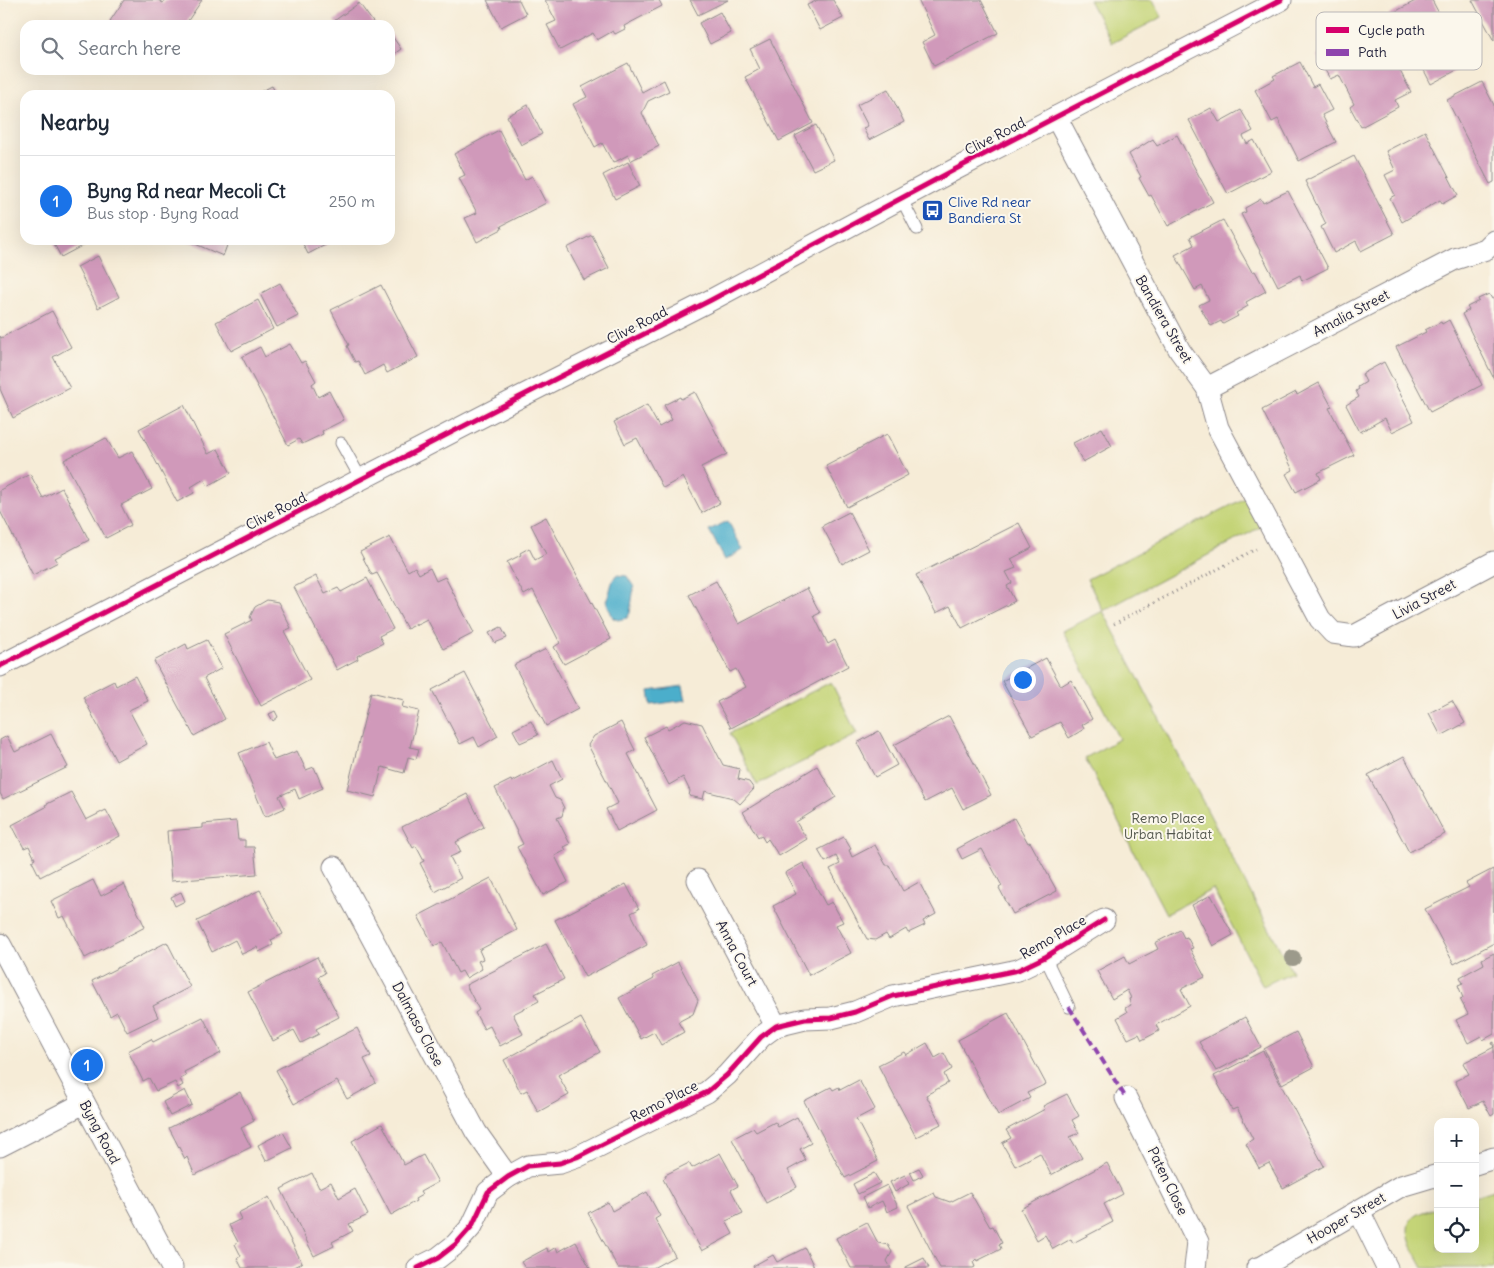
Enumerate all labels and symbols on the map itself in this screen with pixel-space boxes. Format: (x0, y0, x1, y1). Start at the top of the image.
legend (1316, 12, 1482, 70)
text: Cycle path (1358, 21, 1425, 39)
text: Path (1358, 43, 1387, 61)
street label: Clive Road (962, 113, 1028, 159)
place label: Clive Rd near Bandiera St (948, 193, 1031, 227)
bus stop icon: Clive Rd near Bandiera St (920, 198, 944, 222)
street label: Bandiera Street (1132, 272, 1197, 366)
street label: Amalia Street (1310, 285, 1393, 341)
street label: Clive Road (604, 302, 670, 348)
street label: Clive Road (243, 488, 309, 534)
street label: Livia Street (1389, 575, 1459, 623)
your location (1010, 667, 1036, 693)
park label: Remo Place Urban Habitat (1124, 809, 1213, 843)
street label: Remo Place (1017, 911, 1089, 963)
street label: Anna Court (712, 917, 762, 989)
street label: Dalmaso Close (388, 979, 448, 1069)
pin: 1 (71, 1046, 103, 1084)
street label: Remo Place (627, 1076, 701, 1126)
street label: Byng Road (76, 1097, 124, 1167)
street label: Paten Close (1144, 1144, 1192, 1218)
street label: Hooper Street (1304, 1188, 1389, 1248)

